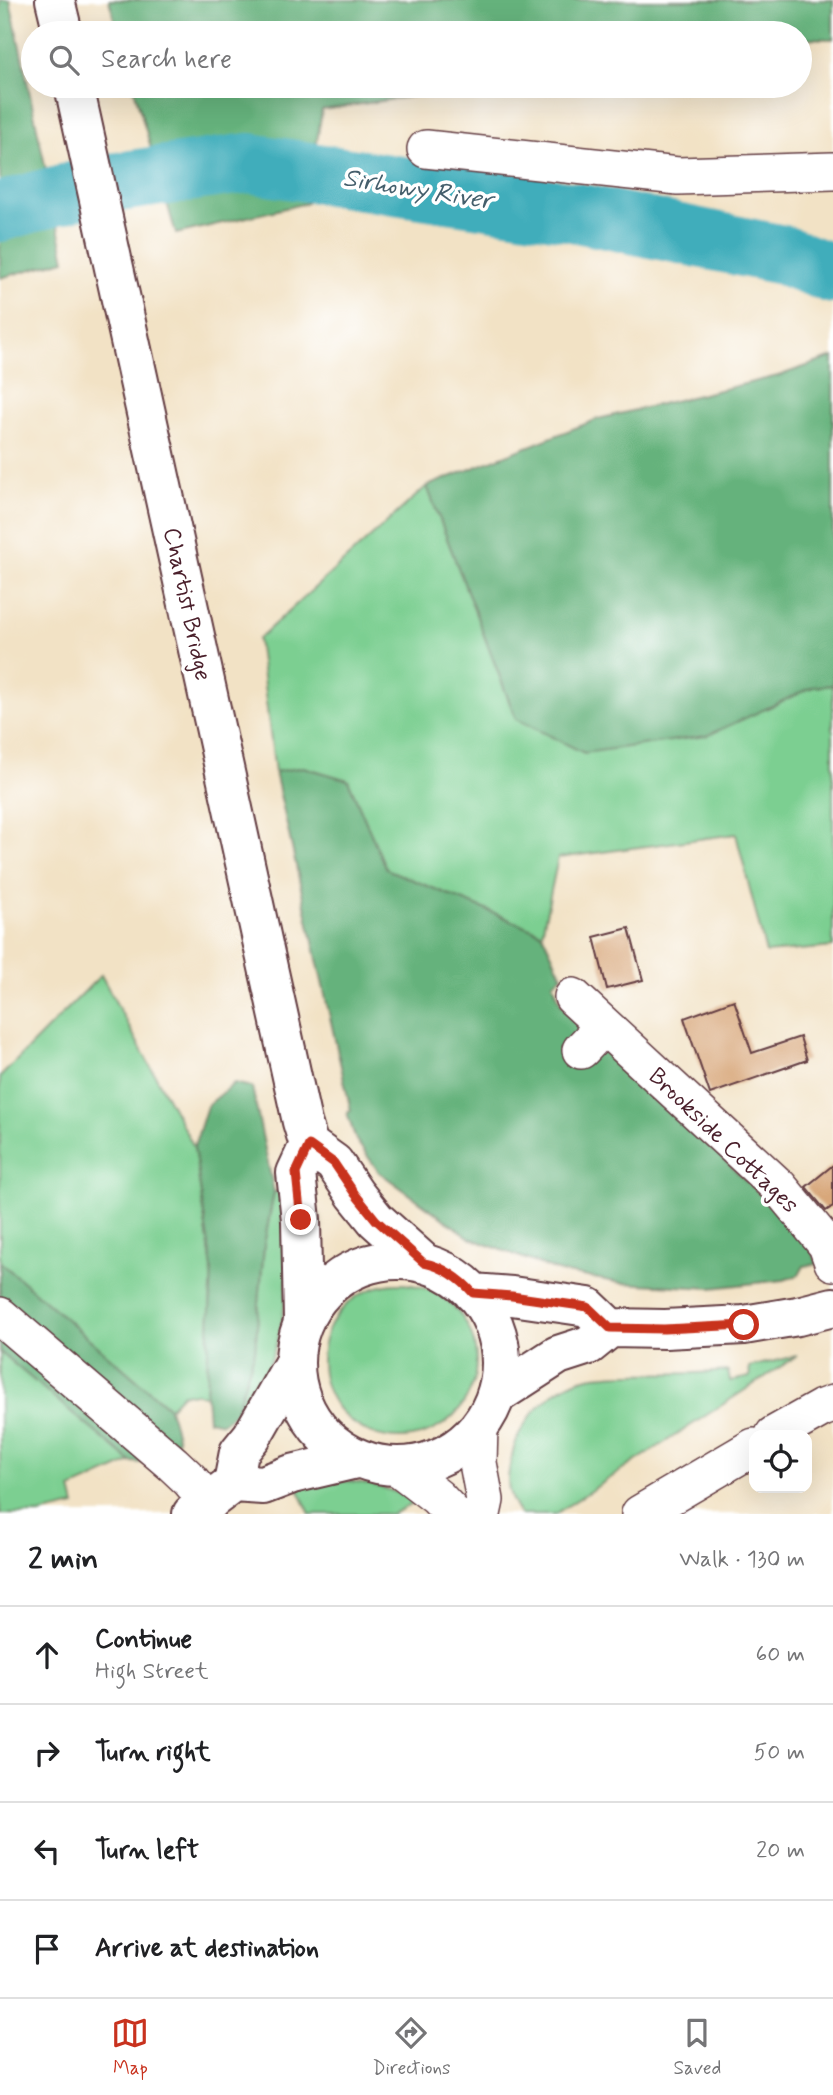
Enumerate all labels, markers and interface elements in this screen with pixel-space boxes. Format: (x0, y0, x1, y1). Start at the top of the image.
search box (21, 21, 812, 98)
icon: search (45, 41, 83, 79)
text: Search here (101, 43, 232, 77)
water label: Sirhowy River (341, 161, 498, 219)
street label: Chartist Bridge (155, 525, 218, 684)
street label: Brookside Cottages (641, 1061, 805, 1221)
route end (285, 1204, 316, 1235)
route start (728, 1309, 759, 1340)
map controls (749, 1430, 812, 1493)
button: locate (749, 1430, 812, 1493)
text: 2 min (28, 1540, 98, 1579)
text: Walk · 130 m (679, 1545, 805, 1575)
text: Continue (95, 1623, 192, 1657)
icon: ahead (28, 1636, 66, 1674)
text: 60 m (756, 1640, 805, 1670)
text: High Street (95, 1657, 208, 1687)
icon: right (28, 1734, 66, 1772)
text: Turn right (95, 1736, 211, 1770)
text: 50 m (754, 1738, 805, 1768)
icon: left (28, 1832, 66, 1870)
text: Turn left (95, 1834, 199, 1868)
text: 20 m (756, 1836, 805, 1866)
icon: arrive (28, 1930, 66, 1968)
text: Arrive at destination (95, 1932, 319, 1966)
tab: Map (111, 2014, 149, 2081)
tab: Directions (372, 2014, 451, 2081)
tab: Saved (673, 2014, 721, 2081)

